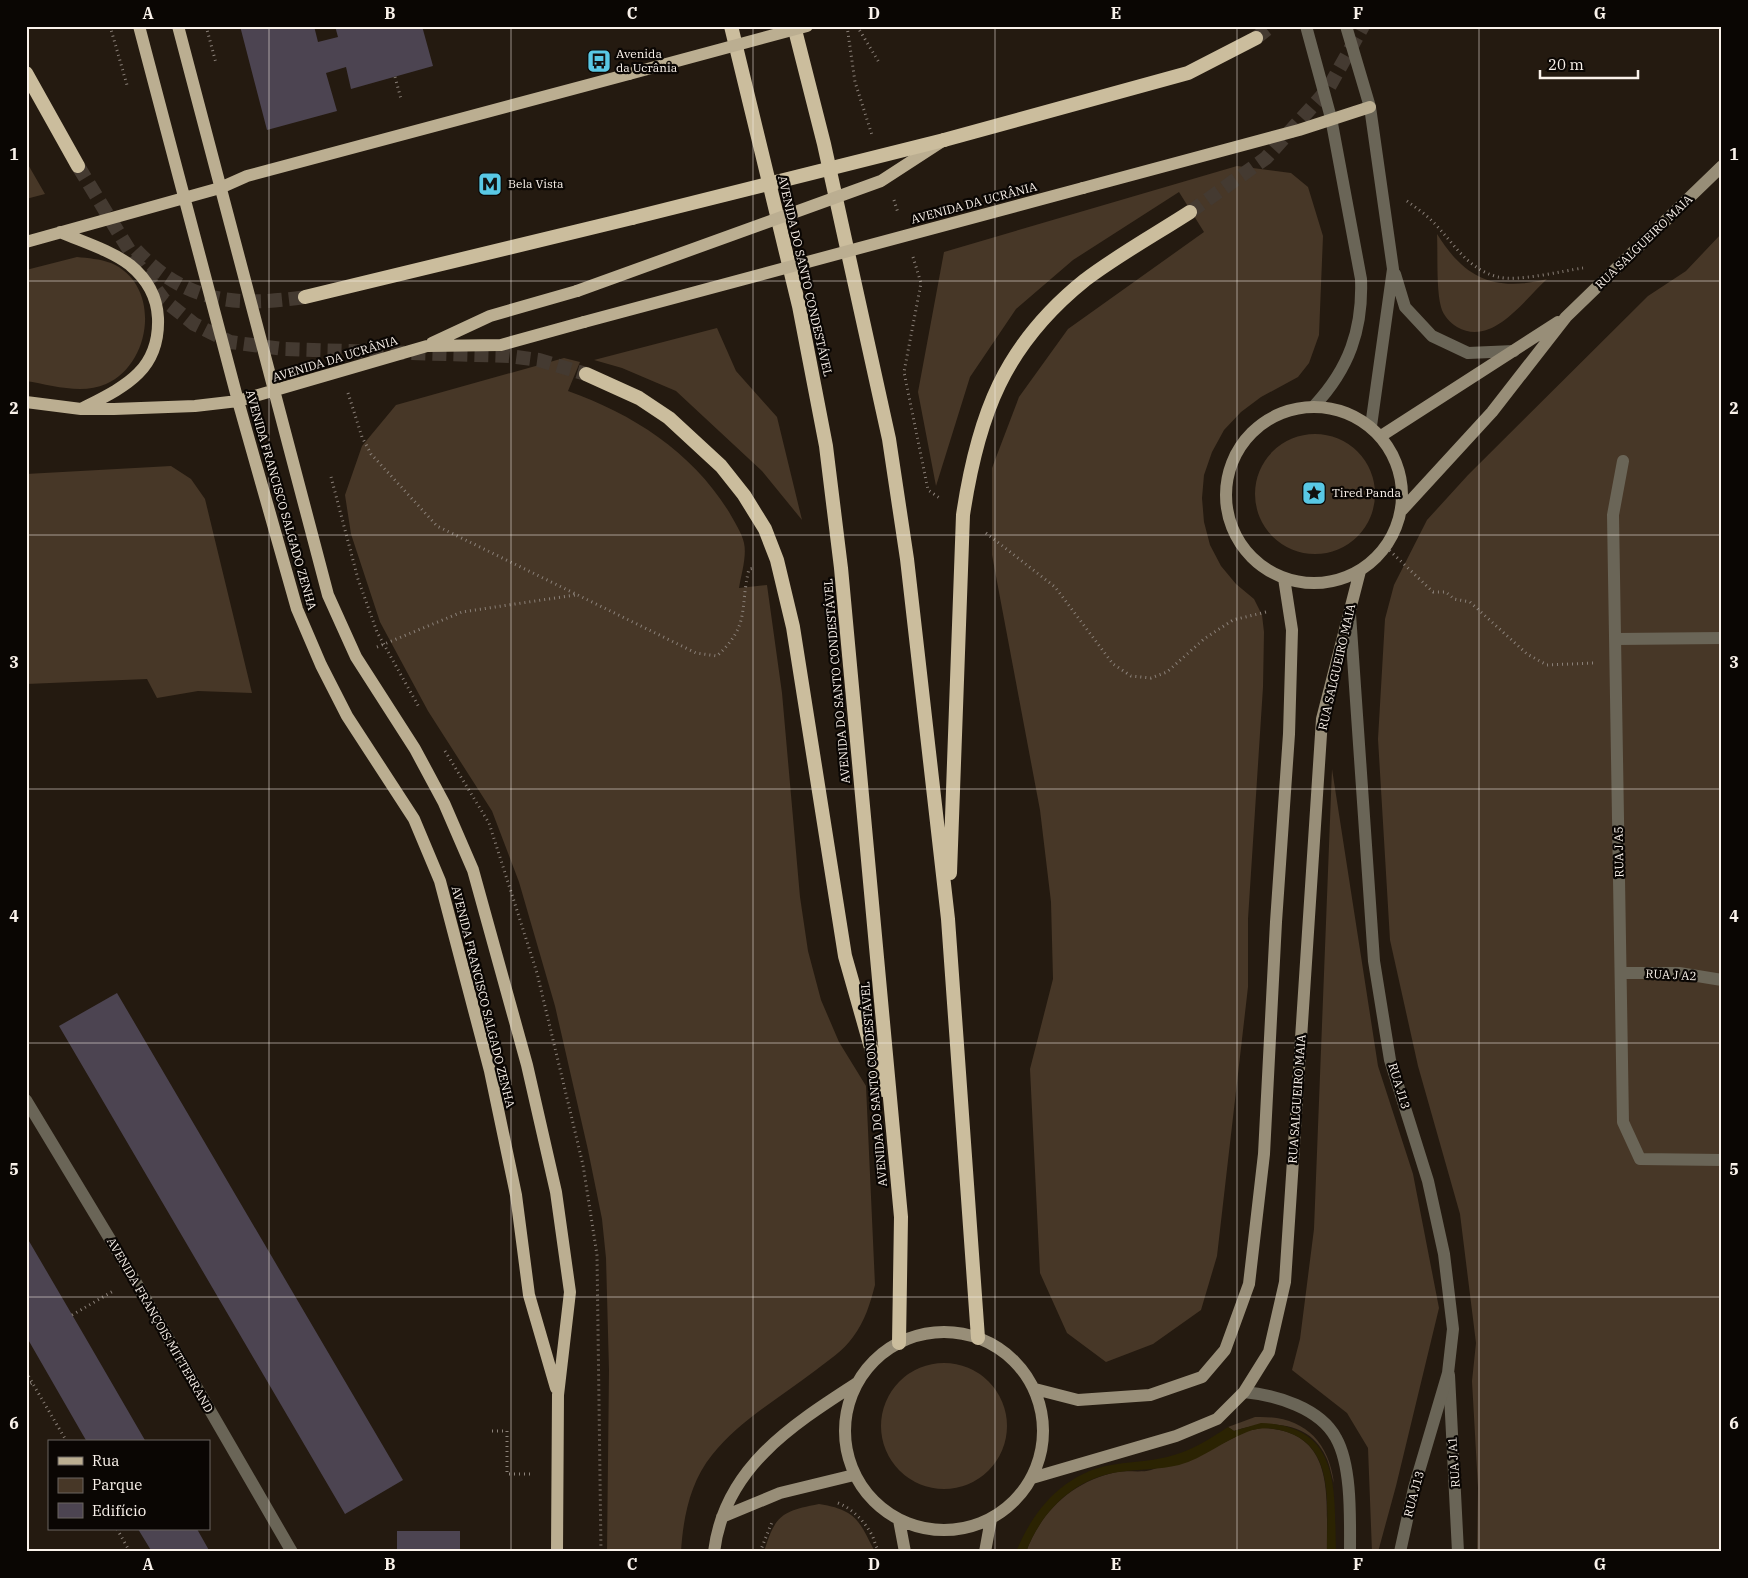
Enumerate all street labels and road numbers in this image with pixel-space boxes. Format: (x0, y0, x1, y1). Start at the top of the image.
street label: AVENIDA DO SANTO CONDESTÁVEL (775, 174, 836, 378)
street label: AVENIDA DA UCRÂNIA (909, 178, 1039, 227)
street label: RUA SALGUEIRO MAIA (1592, 191, 1696, 292)
street label: AVENIDA DA UCRÂNIA (271, 332, 400, 385)
street label: AVENIDA FRANCISCO SALGADO ZENHA (243, 388, 320, 612)
street label: AVENIDA DO SANTO CONDESTÁVEL (820, 578, 853, 784)
street label: RUA SALGUEIRO MAIA (1315, 601, 1359, 732)
street label: RUA J A5 (1611, 826, 1626, 878)
street label: AVENIDA FRANCISCO SALGADO ZENHA (449, 884, 519, 1110)
street label: RUA J A2 (1645, 966, 1697, 983)
street label: AVENIDA DO SANTO CONDESTÁVEL (857, 981, 890, 1187)
street label: RUA SALGUEIRO MAIA (1285, 1033, 1309, 1164)
street label: RUA J13 (1385, 1061, 1414, 1111)
street label: AVENIDA FRANÇOIS MITTERRAND (104, 1234, 217, 1415)
street label: RUA J A1 (1444, 1436, 1463, 1488)
street label: RUA J13 (1400, 1469, 1427, 1519)

